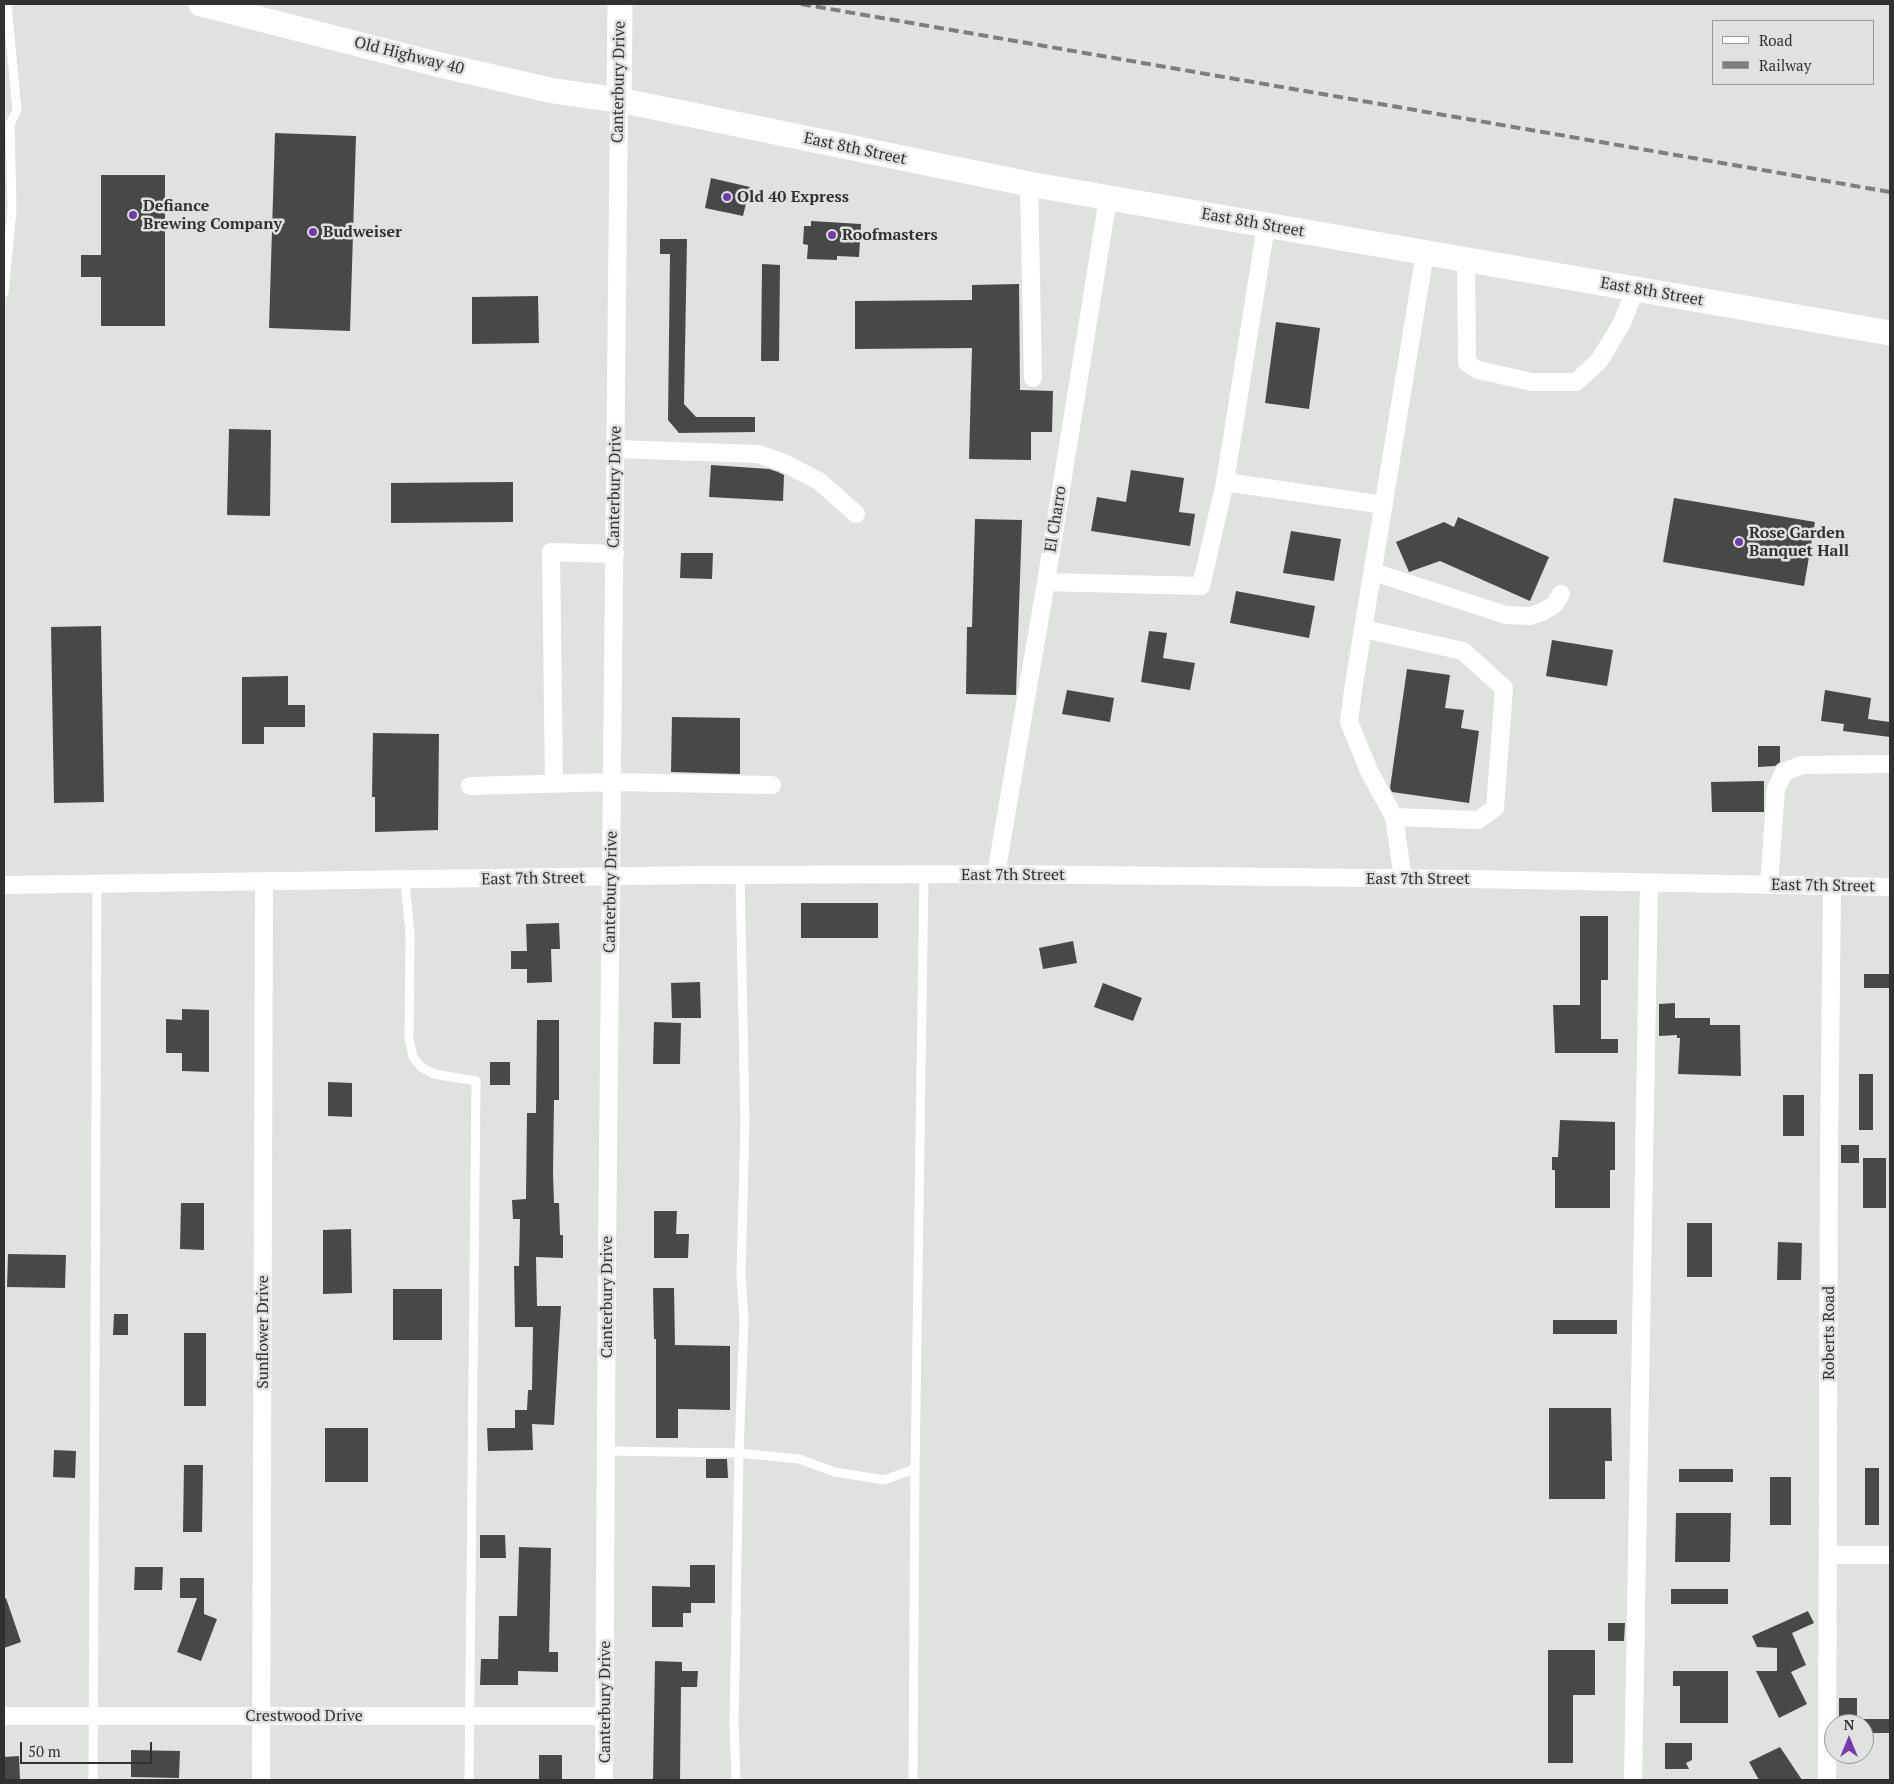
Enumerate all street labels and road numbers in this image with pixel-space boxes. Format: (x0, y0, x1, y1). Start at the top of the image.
street label: Canterbury Drive (608, 21, 630, 143)
street label: Old Highway 40 (352, 33, 466, 79)
street label: East 8th Street (802, 129, 908, 169)
street label: East 8th Street (1200, 204, 1306, 242)
street label: East 8th Street (1599, 273, 1705, 311)
street label: Canterbury Drive (604, 426, 626, 548)
street label: El Charro (1041, 484, 1071, 554)
street label: Canterbury Drive (600, 831, 622, 953)
street label: East 7th Street (961, 865, 1065, 885)
street label: East 7th Street (481, 868, 585, 890)
street label: East 7th Street (1366, 869, 1470, 889)
street label: East 7th Street (1771, 875, 1875, 897)
street label: Canterbury Drive (597, 1236, 617, 1358)
street label: Sunflower Drive (253, 1275, 273, 1389)
street label: Roberts Road (1819, 1286, 1839, 1380)
street label: Canterbury Drive (595, 1641, 615, 1763)
street label: Crestwood Drive (245, 1706, 363, 1726)

